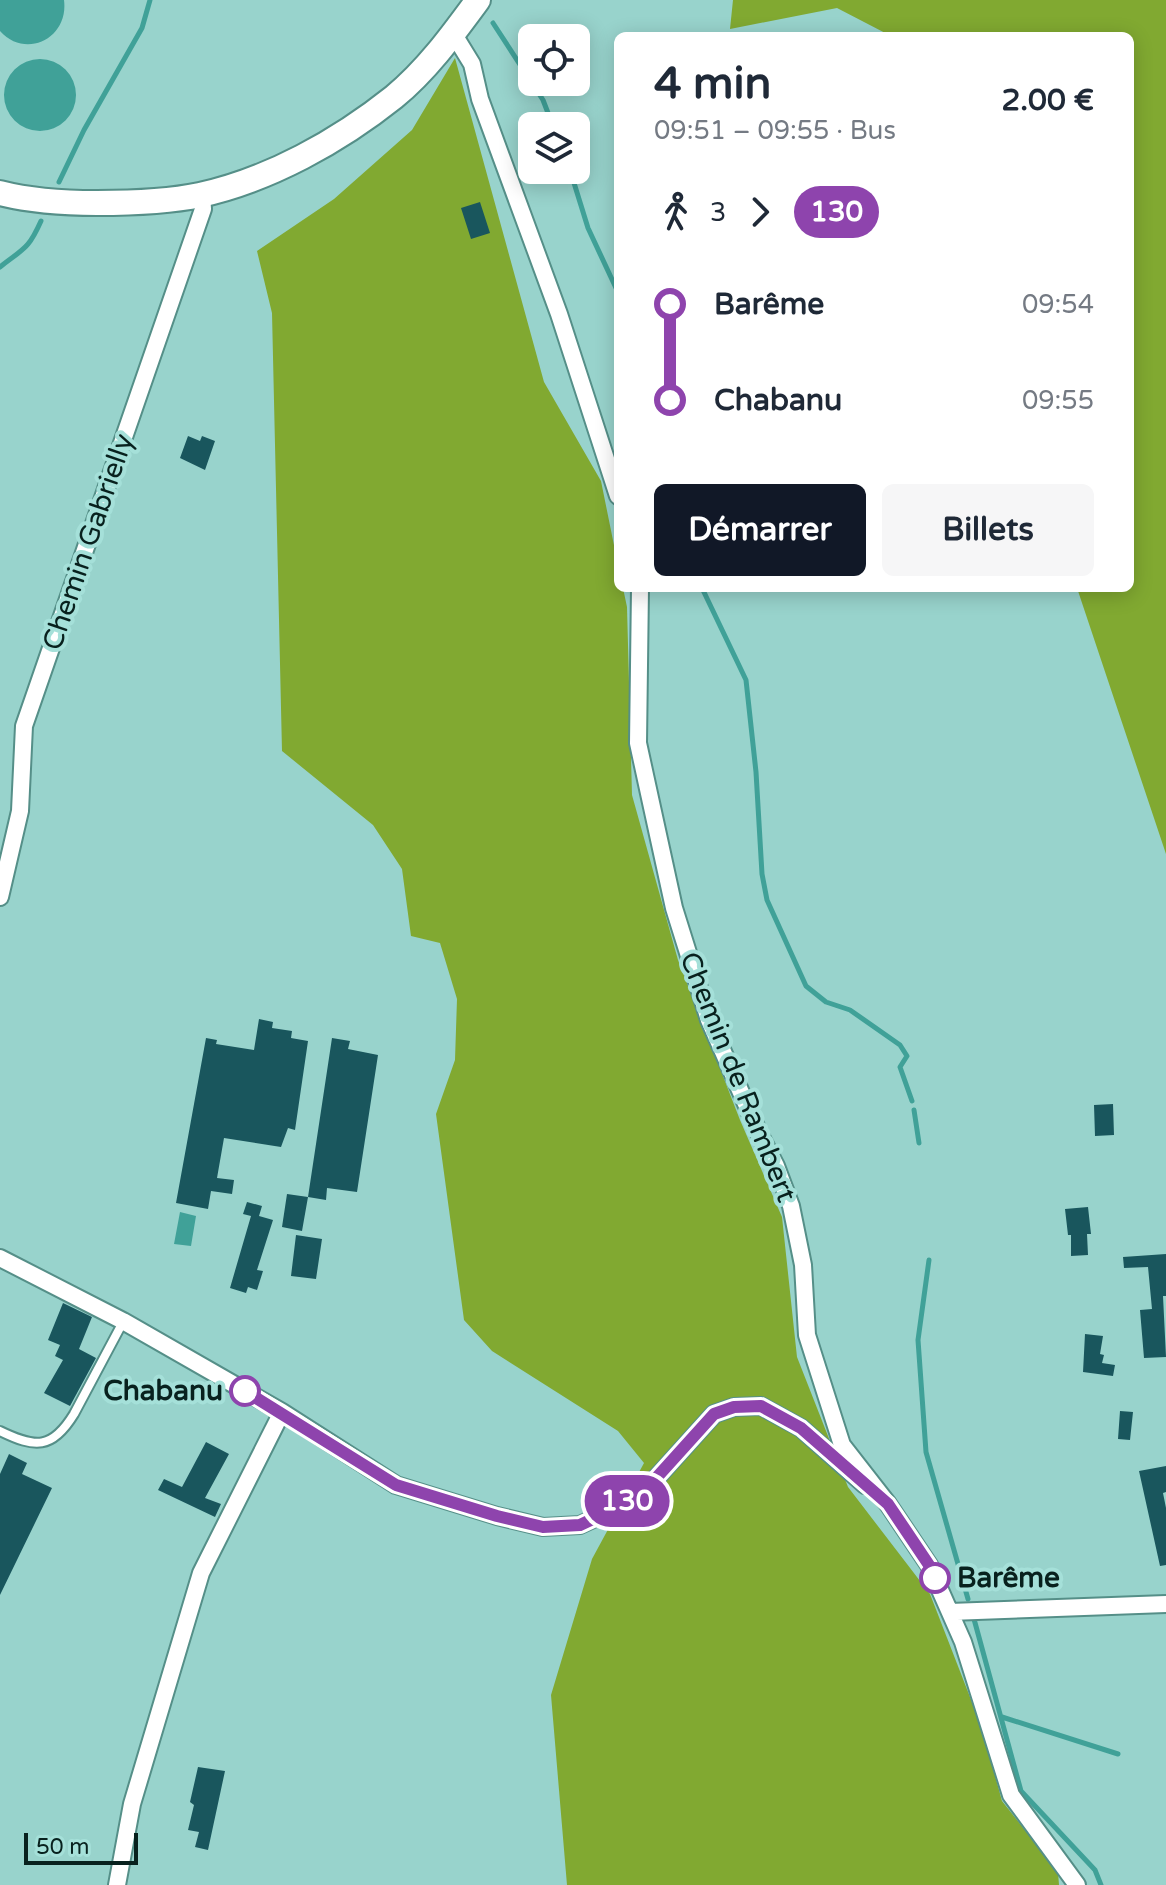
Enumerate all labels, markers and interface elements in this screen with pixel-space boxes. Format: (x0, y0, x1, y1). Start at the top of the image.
map controls (518, 24, 590, 184)
button: locate (518, 24, 590, 96)
text: 4 min (654, 58, 771, 111)
text: 2.00 € (1001, 82, 1094, 119)
button: layers (518, 112, 590, 184)
text: 09:51 – 09:55 · Bus (654, 115, 896, 146)
icon: walk (654, 190, 698, 234)
icon: forward (738, 190, 782, 234)
text: 130 (810, 195, 863, 229)
text: 3 (710, 197, 726, 228)
text: Barême (714, 286, 824, 323)
text: 09:54 (1022, 289, 1094, 320)
text: Chabanu (714, 382, 842, 419)
text: 09:55 (1022, 385, 1094, 416)
street label: Chemin Gabrielly (35, 429, 141, 655)
button: Démarrer (654, 484, 866, 576)
button: Billets (882, 484, 1094, 576)
street label: Chemin de Rambert (672, 947, 804, 1207)
place label: Chabanu (103, 1374, 223, 1408)
marker: Chabanu (230, 1376, 260, 1406)
line badge: 130 (581, 1475, 673, 1527)
text: 130 (601, 1484, 653, 1518)
place label: Barême (957, 1561, 1060, 1595)
marker: Barême (920, 1563, 950, 1593)
scale bar (24, 1829, 138, 1865)
text: 50 m (36, 1834, 90, 1860)

